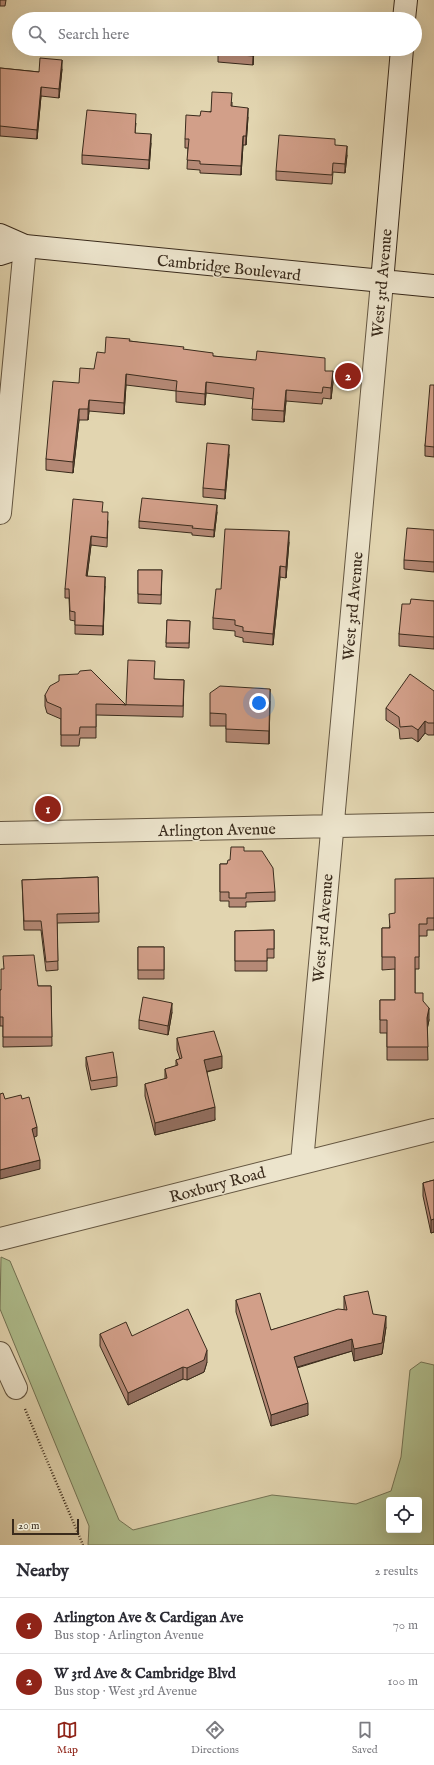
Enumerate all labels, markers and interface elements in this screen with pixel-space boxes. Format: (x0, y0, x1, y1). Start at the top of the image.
search box (12, 12, 422, 56)
icon: search (26, 23, 48, 45)
text: Search here (58, 25, 129, 44)
street label: West 3rd Avenue (368, 228, 398, 338)
street label: Cambridge Boulevard (156, 251, 302, 287)
pin: 2 (335, 361, 361, 391)
street label: West 3rd Avenue (339, 551, 369, 661)
your location (249, 693, 269, 713)
pin: 1 (35, 794, 61, 824)
street label: Arlington Avenue (157, 820, 276, 842)
street label: West 3rd Avenue (309, 873, 339, 983)
street label: Roxbury Road (167, 1163, 268, 1208)
map controls (386, 1497, 422, 1533)
button: locate (386, 1497, 422, 1533)
scale bar (12, 1517, 79, 1536)
text: 20 m (18, 1519, 39, 1533)
text: Nearby (16, 1561, 69, 1582)
text: 2 results (374, 1563, 418, 1580)
text: Arlington Ave & Cardigan Ave (54, 1608, 243, 1627)
text: 1 (27, 1617, 31, 1634)
text: 70 m (393, 1617, 418, 1634)
text: Bus stop · Arlington Avenue (54, 1627, 204, 1644)
text: W 3rd Ave & Cambridge Blvd (54, 1664, 236, 1683)
text: 2 (26, 1673, 32, 1690)
text: 100 m (388, 1673, 418, 1690)
text: Bus stop · West 3rd Avenue (54, 1683, 197, 1700)
tab: Map (56, 1719, 78, 1757)
tab: Directions (191, 1719, 239, 1757)
tab: Saved (352, 1719, 378, 1757)

